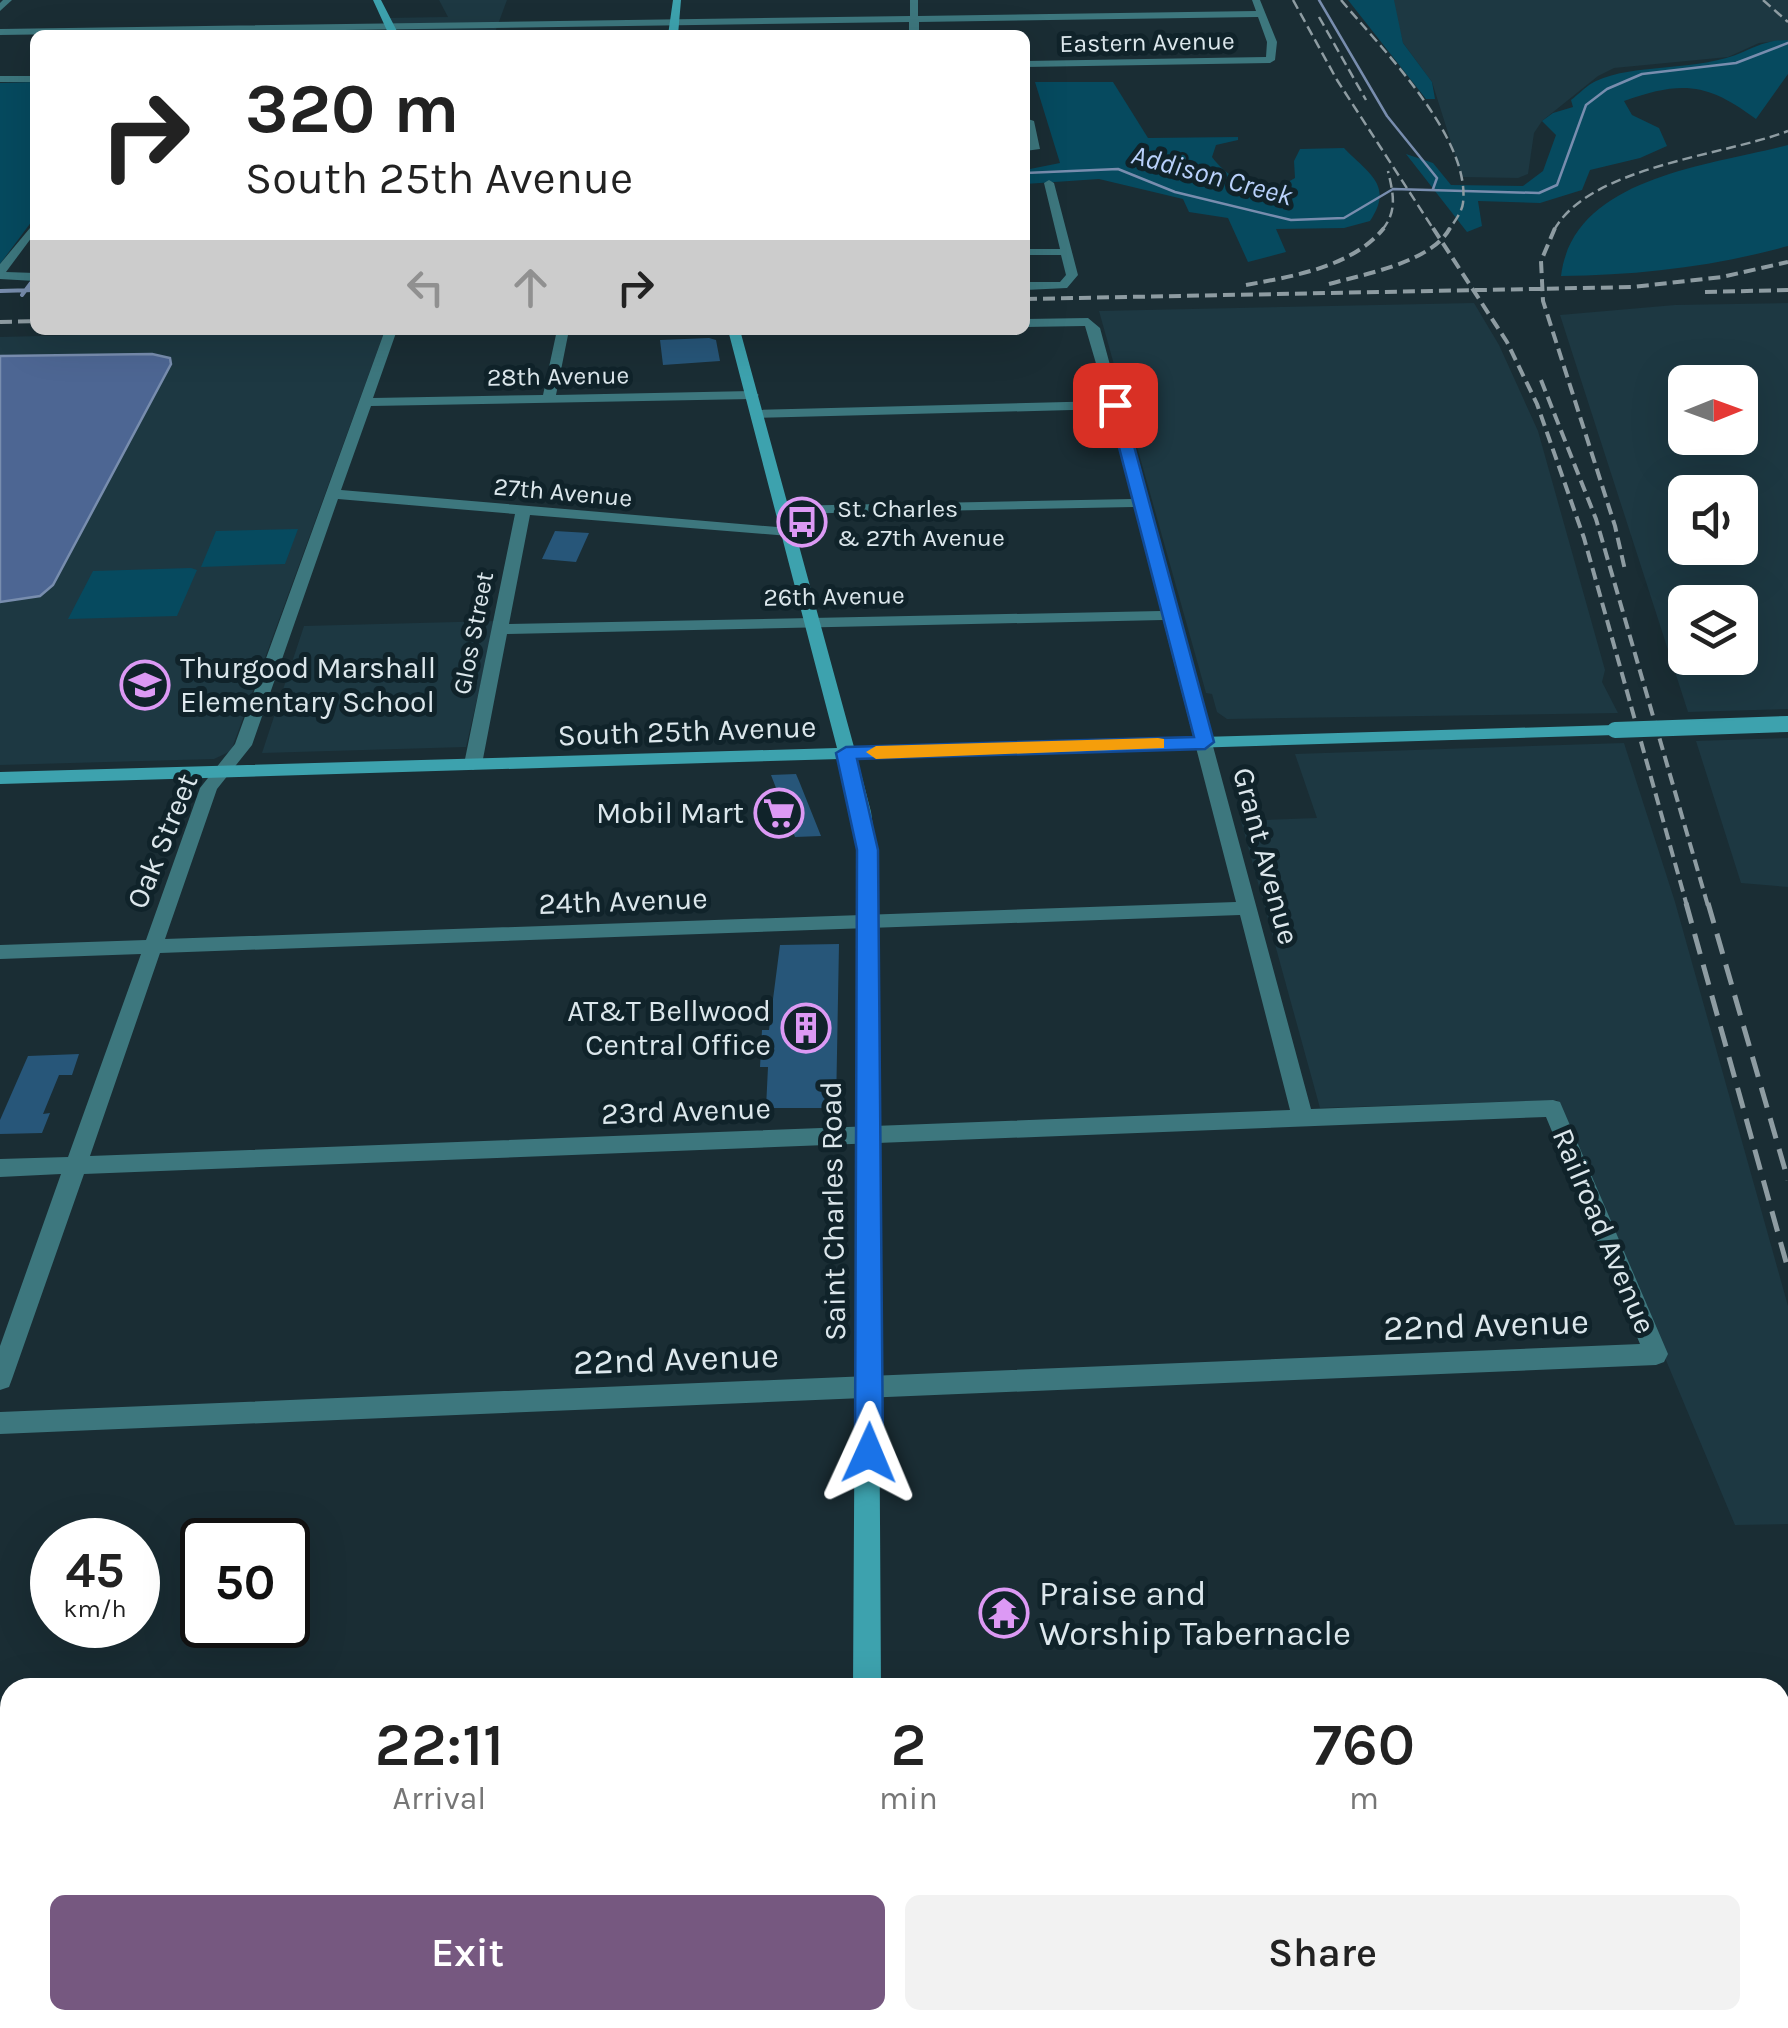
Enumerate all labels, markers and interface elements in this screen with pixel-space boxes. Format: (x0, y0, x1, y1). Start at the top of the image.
street label: Eastern Avenue (1059, 26, 1235, 58)
text: 320 m (245, 68, 459, 150)
icon: right (80, 70, 210, 200)
water label: Addison Creek (1128, 138, 1297, 213)
text: South 25th Avenue (245, 152, 633, 204)
icon: left (398, 260, 453, 315)
icon: ahead (503, 260, 558, 315)
icon: right (608, 260, 663, 315)
street label: 28th Avenue (486, 360, 630, 392)
pin (1073, 363, 1158, 448)
north arrow (1668, 365, 1758, 455)
map controls (1668, 365, 1758, 675)
icon: arrive (1088, 378, 1143, 433)
street label: 27th Avenue (493, 472, 633, 512)
button: sound (1668, 475, 1758, 565)
place label: St. Charles & 27th Avenue (837, 494, 1005, 552)
bus stop icon: St. Charles & 27th Avenue (776, 496, 828, 548)
street label: Glos Street (447, 569, 499, 697)
street label: 26th Avenue (763, 580, 905, 612)
button: layers (1668, 585, 1758, 675)
place label: Thurgood Marshall Elementary School (180, 650, 436, 720)
school or university icon: Thurgood Marshall Elementary School (119, 659, 171, 711)
street label: South 25th Avenue (557, 708, 817, 754)
street label: Grant Avenue (1225, 763, 1307, 949)
street label: Oak Street (119, 768, 205, 914)
supermarket icon: Mobil Mart (753, 787, 805, 839)
place label: Mobil Mart (596, 795, 744, 831)
street label: 24th Avenue (538, 880, 708, 922)
place label: AT&T Bellwood Central Office (567, 993, 771, 1063)
building icon: AT&T Bellwood Central Office (780, 1002, 832, 1054)
street label: Saint Charles Road (813, 1081, 853, 1341)
street label: 23rd Avenue (601, 1090, 771, 1132)
street label: Railroad Avenue (1545, 1123, 1663, 1339)
street label: 22nd Avenue (1382, 1301, 1590, 1349)
street label: 22nd Avenue (572, 1335, 780, 1383)
position arrow (817, 1401, 921, 1505)
speed limit sign: 50 (180, 1518, 310, 1648)
text: 45 (66, 1541, 124, 1600)
place label: Praise and Worship Tabernacle (1039, 1573, 1351, 1654)
temple icon: Praise and Worship Tabernacle (978, 1587, 1030, 1639)
text: km/h (63, 1594, 127, 1623)
text: 22:11 (375, 1710, 504, 1780)
text: 2 (890, 1710, 926, 1780)
text: 760 (1313, 1710, 1415, 1780)
text: Arrival (393, 1780, 486, 1817)
text: min (879, 1780, 938, 1817)
text: m (1349, 1780, 1379, 1817)
button: Exit (50, 1895, 885, 2010)
button: Share (905, 1895, 1740, 2010)

